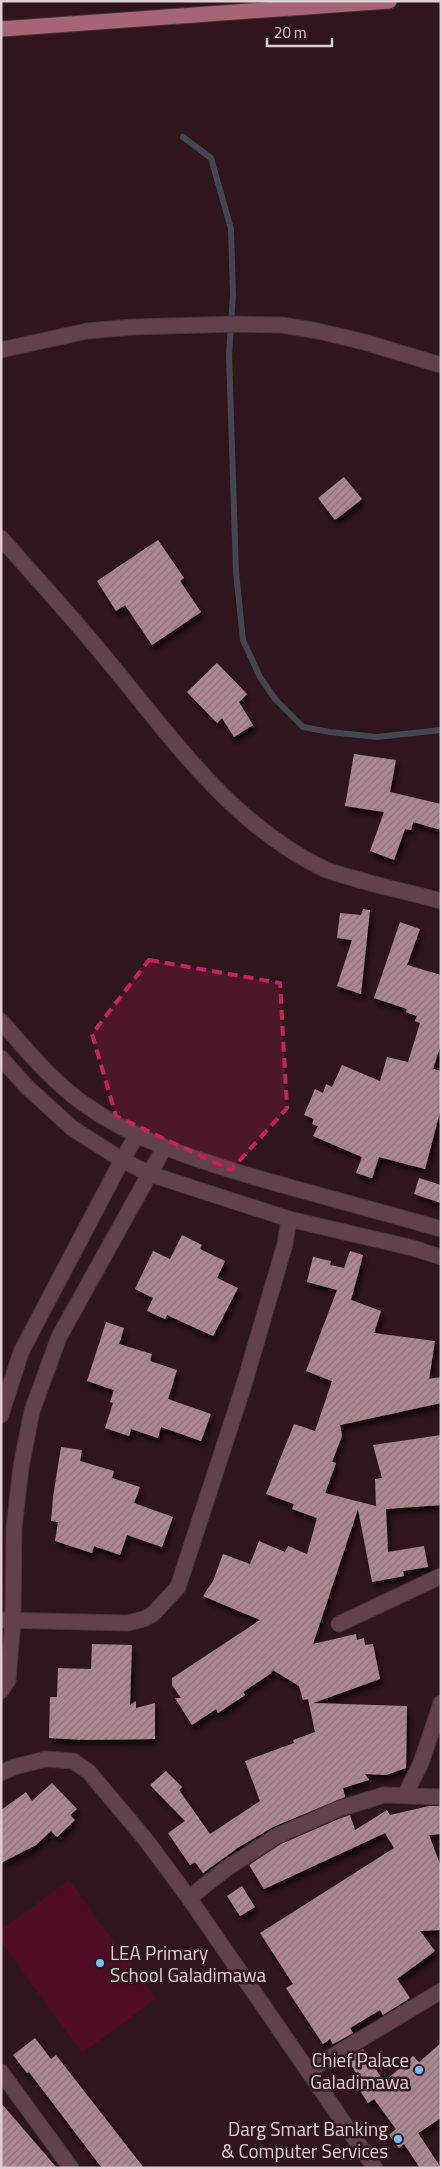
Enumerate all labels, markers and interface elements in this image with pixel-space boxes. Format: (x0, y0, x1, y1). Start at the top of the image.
scale bar (267, 15, 332, 47)
text: 20 m (274, 21, 307, 44)
place label: LEA Primary School Galadimawa (110, 1938, 267, 1989)
marker: LEA Primary School Galadimawa (94, 1957, 106, 1969)
place label: Chief Palace Galadimawa (310, 2045, 409, 2096)
marker: Chief Palace Galadimawa (413, 2064, 425, 2076)
place label: Darg Smart Banking & Computer Services (221, 2114, 388, 2165)
marker: Darg Smart Banking & Computer Services (392, 2133, 404, 2145)

